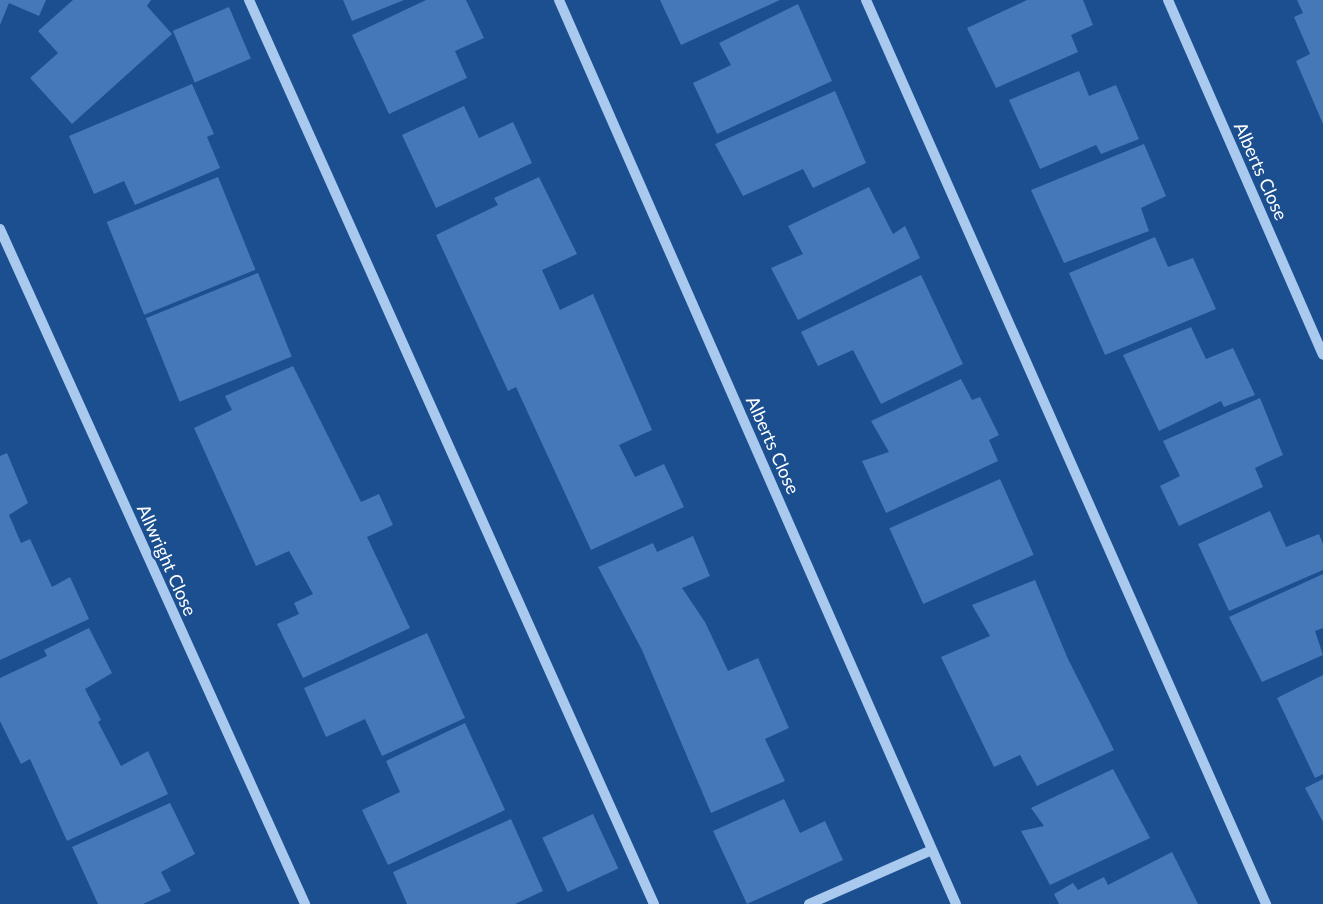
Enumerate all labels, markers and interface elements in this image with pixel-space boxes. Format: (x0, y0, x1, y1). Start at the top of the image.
street label: Alberts Close (1230, 119, 1292, 223)
street label: Alberts Close (742, 393, 804, 497)
street label: Allwright Close (133, 501, 201, 619)

